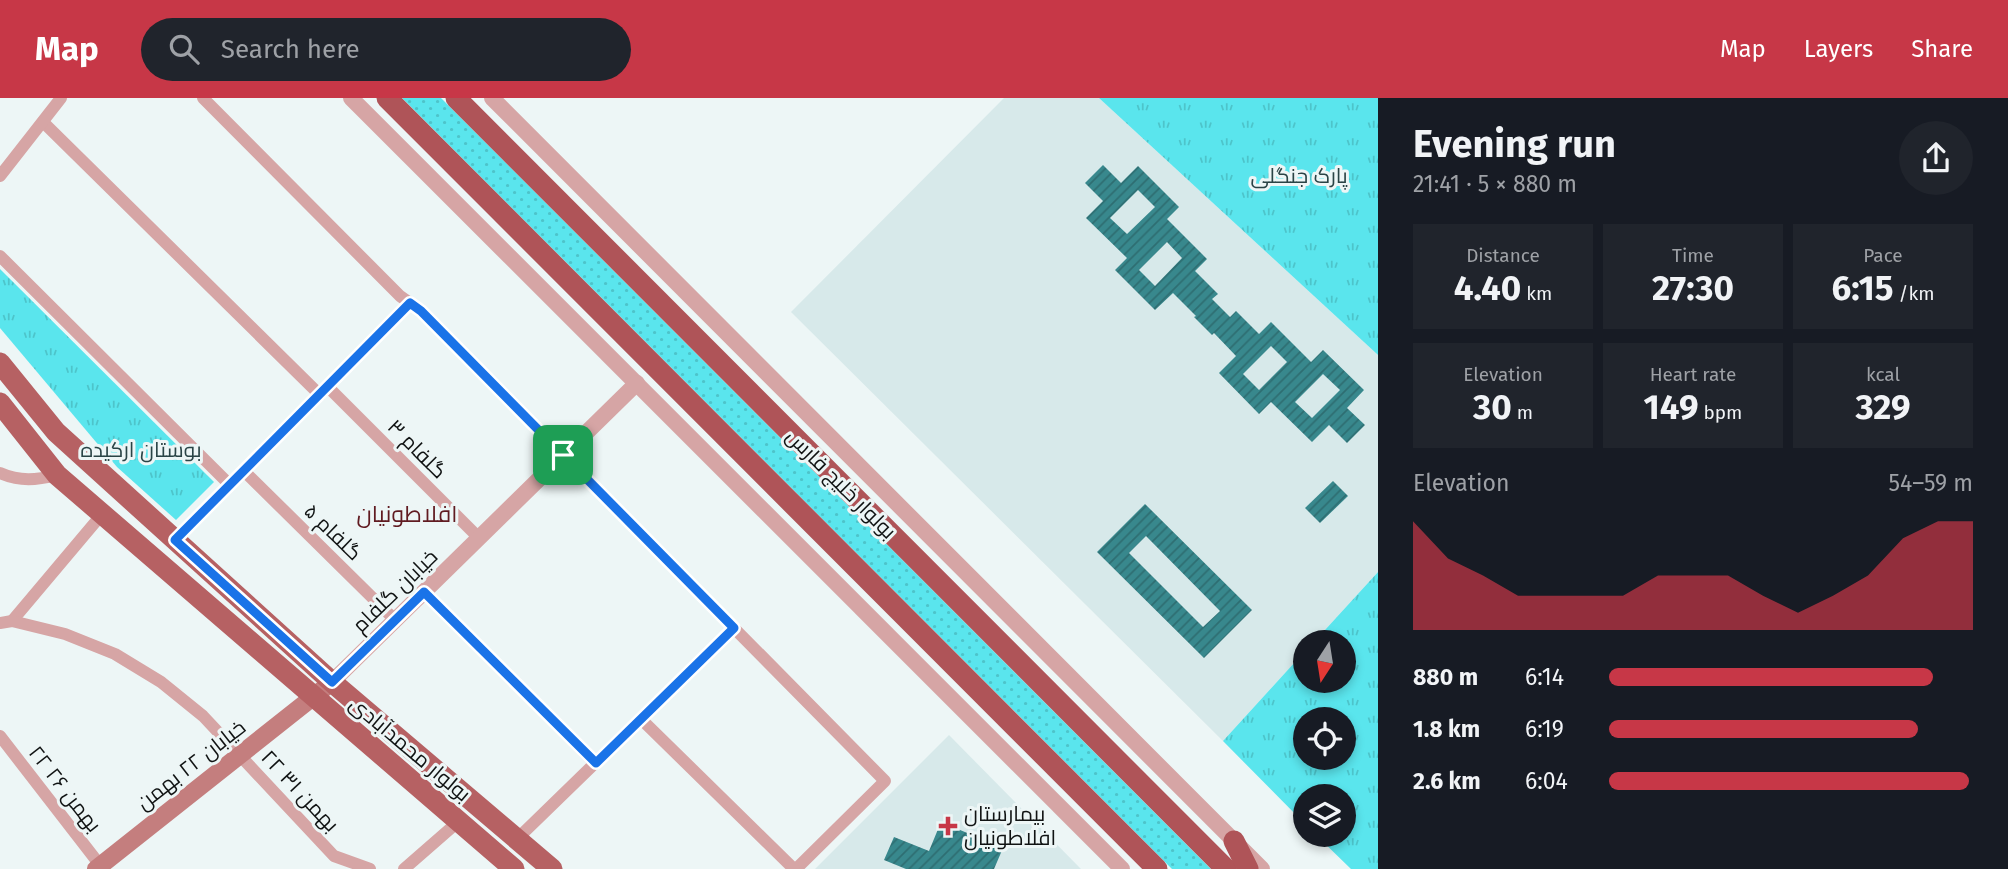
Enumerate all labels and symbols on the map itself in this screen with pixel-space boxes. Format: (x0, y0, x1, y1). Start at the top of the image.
park label: پارک جنگلی (1250, 163, 1348, 190)
street label: گلفام ۳ (381, 414, 452, 485)
street label: بولوار خلیج فارس (780, 423, 902, 545)
pin (533, 425, 593, 485)
park label: بوستان ارکیده (80, 437, 202, 463)
street label: گلفام ۵ (298, 498, 367, 567)
district label: افلاطونیان (357, 500, 457, 528)
street label: خیابان گلفام (347, 544, 444, 639)
north arrow (1293, 630, 1356, 693)
street label: بولوار محمدآبادی (344, 691, 476, 807)
street label: خیابان ۲۲ بهمن (131, 714, 251, 816)
street label: ۲۲ بهمن ۲۶ (23, 741, 107, 837)
street label: ۲۲ بهمن ۳۱ (256, 745, 344, 837)
place label: بیمارستان افلاطونیان (964, 801, 1056, 851)
marker: بیمارستان افلاطونیان (938, 816, 958, 836)

